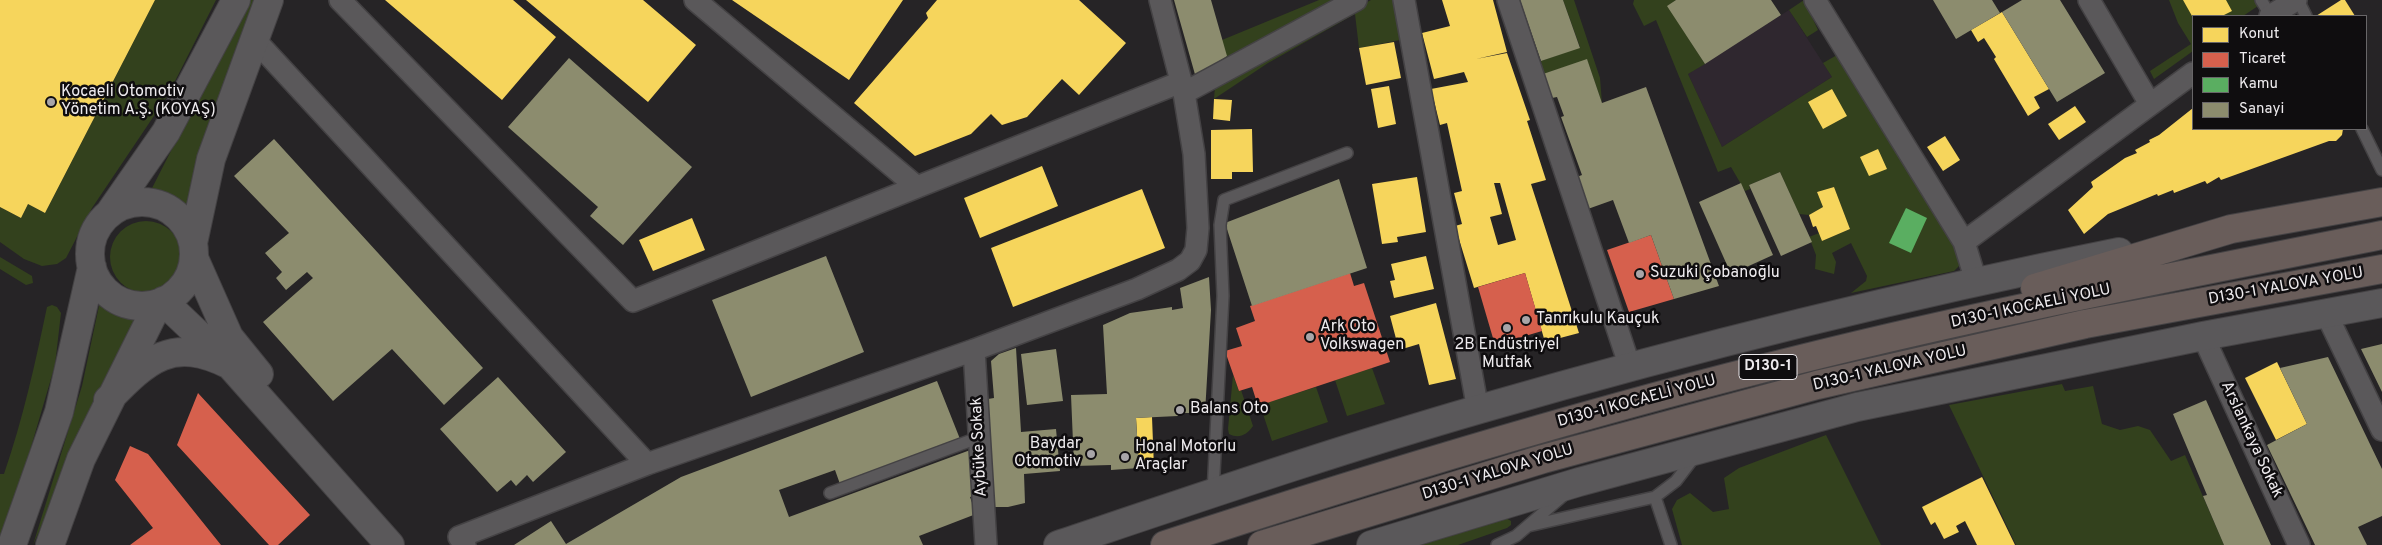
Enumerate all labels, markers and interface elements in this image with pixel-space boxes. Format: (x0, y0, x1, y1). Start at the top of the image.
legend (2192, 15, 2367, 130)
text: Konut (2239, 25, 2279, 44)
text: Ticaret (2239, 50, 2286, 69)
text: Kamu (2239, 75, 2278, 94)
place label: Kocaeli Otomotiv Yönetim A.Ş. (KOYAŞ) (61, 83, 216, 121)
marker: Kocaeli Otomotiv Yönetim A.Ş. (KOYAŞ) (45, 96, 57, 108)
text: Sanayi (2239, 100, 2284, 119)
place label: Suzuki Çobanoğlu (1650, 264, 1780, 284)
street label: D130-1 YALOVA YOLU (2207, 264, 2365, 310)
marker: Suzuki Çobanoğlu (1634, 268, 1646, 280)
street label: D130-1 KOCAELİ YOLU (1949, 281, 2113, 333)
place label: Tanrıkulu Kauçuk (1536, 310, 1660, 330)
marker: Tanrıkulu Kauçuk (1520, 314, 1532, 326)
place label: Ark Oto Volkswagen (1320, 318, 1404, 356)
marker: 2B Endüstriyel Mutfak (1501, 322, 1513, 334)
marker: Ark Oto Volkswagen (1304, 331, 1316, 343)
place label: 2B Endüstriyel Mutfak (1455, 336, 1559, 374)
street label: D130-1 YALOVA YOLU (1811, 342, 1969, 396)
road number: D130-1 (1739, 354, 1797, 380)
street label: D130-1 KOCAELİ YOLU (1556, 372, 1718, 432)
street label: Arslankaya Sokak (2216, 379, 2286, 501)
street label: Aybüke Sokak (968, 396, 992, 498)
place label: Balans Oto (1190, 400, 1269, 420)
marker: Balans Oto (1174, 404, 1186, 416)
place label: Baydar Otomotiv (1014, 435, 1081, 473)
place label: Honal Motorlu Araçlar (1135, 438, 1236, 476)
street label: D130-1 YALOVA YOLU (1420, 441, 1576, 505)
marker: Baydar Otomotiv (1085, 448, 1097, 460)
marker: Honal Motorlu Araçlar (1119, 451, 1131, 463)

